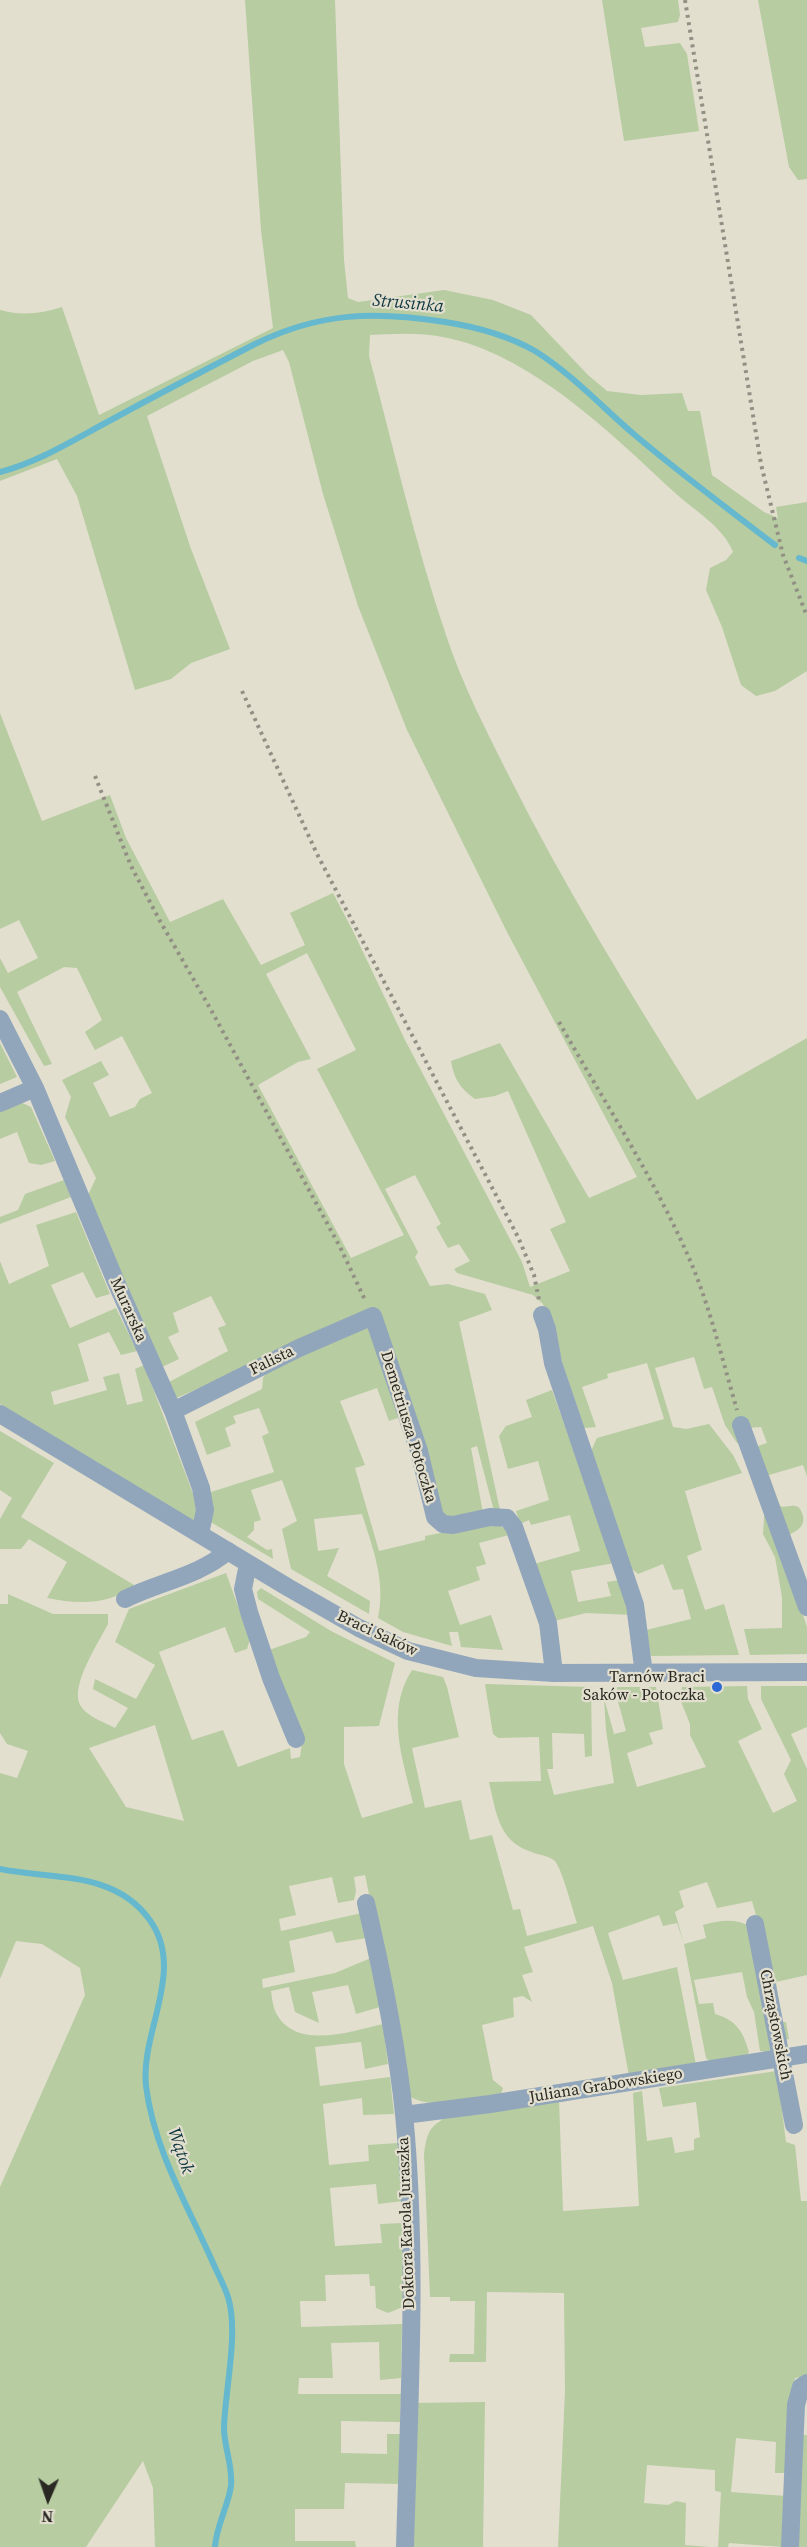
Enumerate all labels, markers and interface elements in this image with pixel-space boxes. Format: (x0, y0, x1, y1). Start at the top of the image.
water label: Strusinka (371, 290, 445, 318)
street label: Murarska (105, 1275, 151, 1345)
street label: Falista (247, 1342, 297, 1380)
street label: Demetriusza Potoczka (376, 1349, 440, 1505)
street label: Braci Saków (334, 1607, 420, 1661)
place label: Tarnów Braci Saków - Potoczka (583, 1668, 705, 1706)
marker: Tarnów Braci Saków - Potoczka (710, 1680, 724, 1694)
street label: Chrząstowskich (755, 1968, 795, 2082)
street label: Juliana Grabowskiego (528, 2064, 684, 2108)
water label: Wątok (162, 2125, 198, 2177)
street label: Doktora Karola Juraszka (394, 2137, 420, 2309)
north arrow (18, 2469, 78, 2529)
text: N (41, 2506, 54, 2528)

